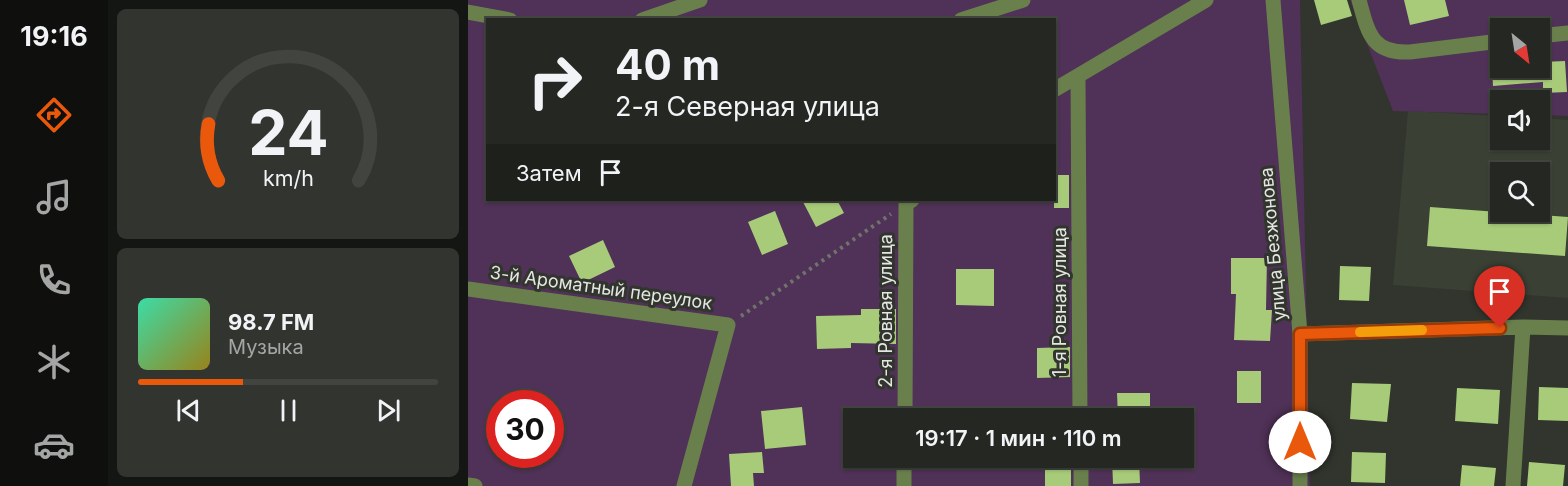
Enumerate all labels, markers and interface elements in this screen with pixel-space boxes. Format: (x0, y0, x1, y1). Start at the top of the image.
north arrow (1490, 18, 1550, 78)
map controls (1490, 18, 1550, 222)
text: 19:16 (20, 20, 88, 53)
text: 40 m (615, 39, 720, 90)
icon: right (516, 42, 594, 120)
text: 2-я Северная улица (615, 90, 880, 123)
button: sound (1490, 90, 1550, 150)
icon: directions (33, 94, 75, 136)
text: 24 (248, 95, 328, 170)
icon: arrive (594, 156, 627, 189)
text: Затем (516, 160, 582, 186)
button: search (1490, 162, 1550, 222)
text: km/h (263, 165, 313, 191)
street label: улица Безжонова (1255, 166, 1290, 322)
icon: music (33, 176, 75, 218)
street label: 1-я Ровная улица (1049, 227, 1070, 377)
street label: 2-я Ровная улица (875, 234, 896, 388)
icon: phone (33, 259, 75, 301)
street label: 3-й Ароматный переулок (489, 262, 714, 314)
pin (1474, 266, 1525, 328)
icon: arrive (1483, 275, 1516, 308)
text: 98.7 FM (228, 309, 314, 335)
text: Музыка (228, 335, 304, 359)
icon: climate (33, 341, 75, 383)
speed limit sign: 30 (486, 390, 564, 468)
icon: previous (172, 394, 205, 427)
icon: pause (272, 394, 305, 427)
icon: next (372, 394, 405, 427)
position arrow (1268, 410, 1332, 474)
icon: car (33, 424, 75, 466)
text: 19:17 · 1 мин · 110 m (915, 425, 1122, 451)

